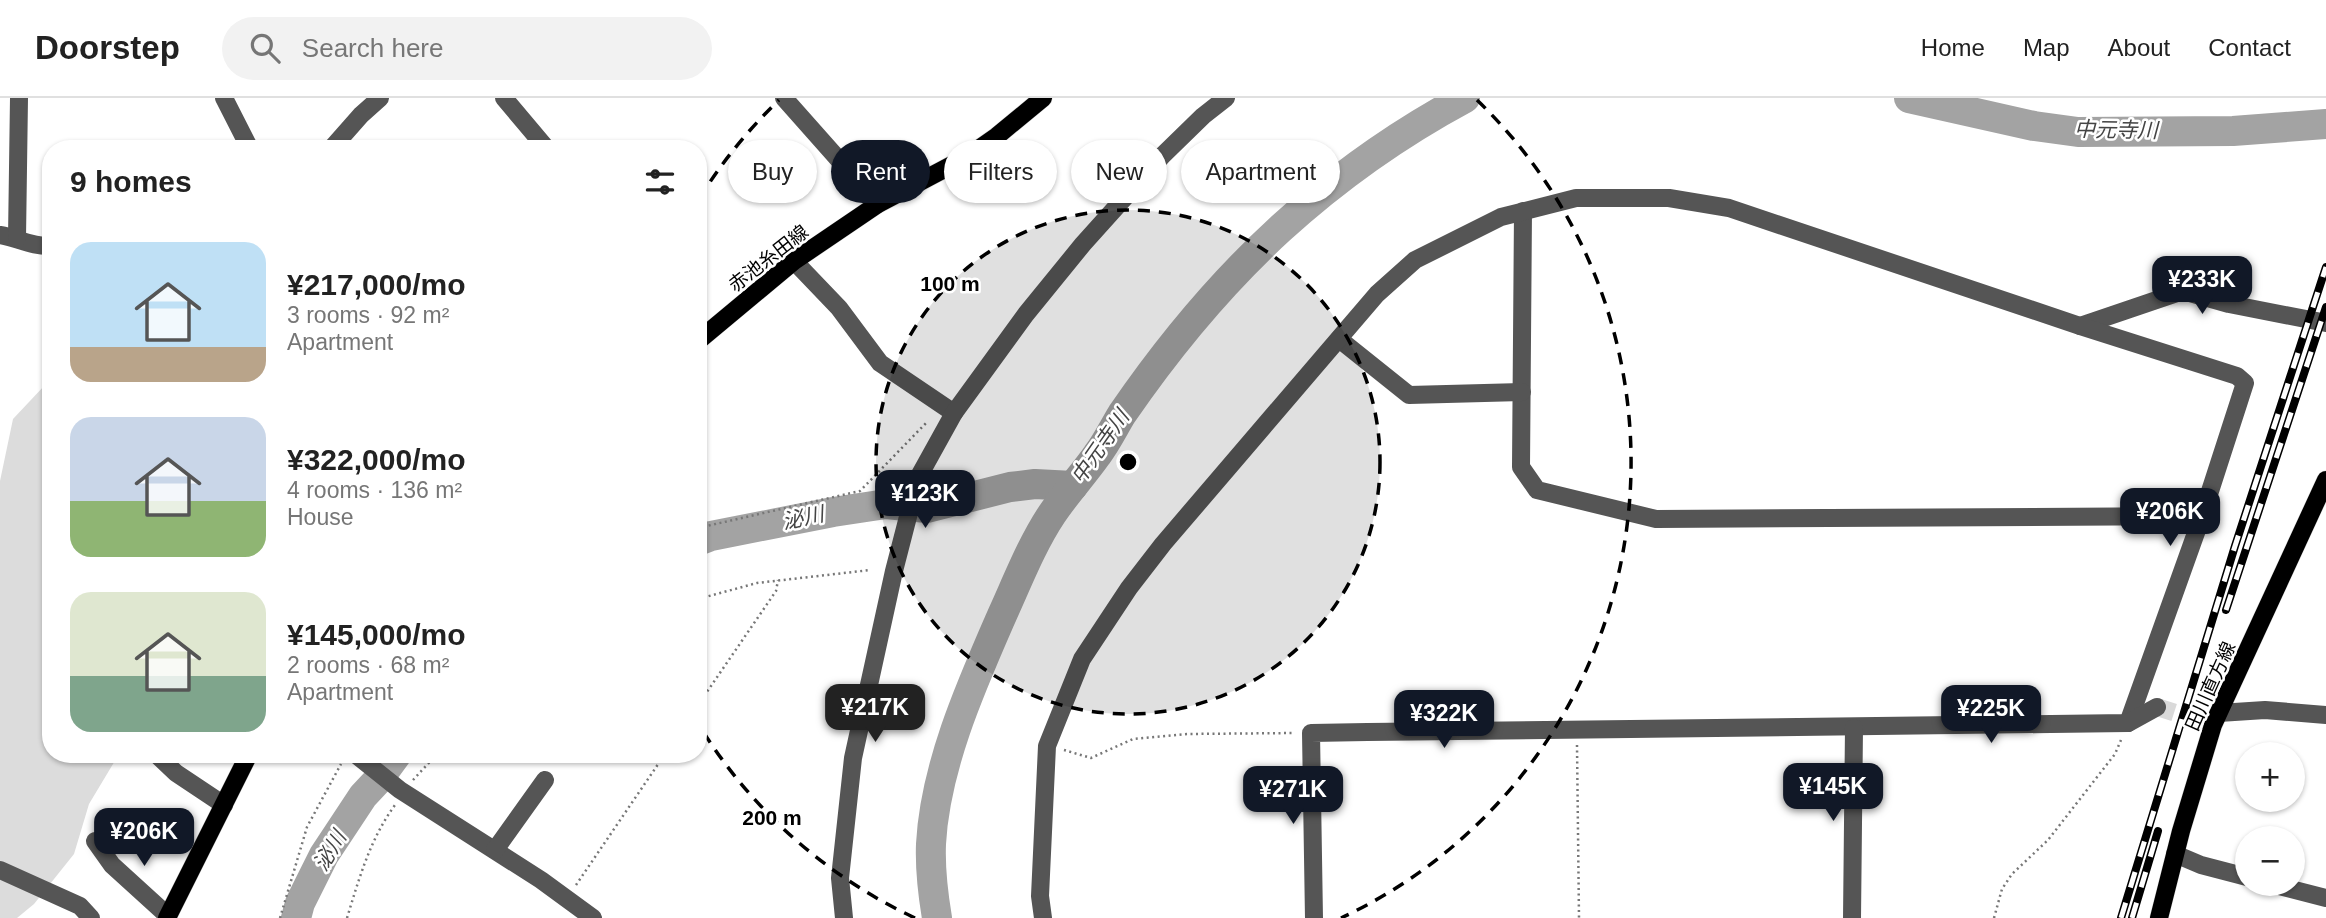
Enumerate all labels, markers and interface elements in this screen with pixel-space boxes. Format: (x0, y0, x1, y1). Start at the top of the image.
search box (222, 17, 712, 80)
text: Doorstep (35, 29, 180, 66)
icon: search (246, 29, 284, 67)
text: Search here (302, 33, 444, 63)
text: Home (1921, 34, 1985, 61)
text: Map (2023, 34, 2070, 61)
text: About (2108, 34, 2170, 61)
text: Contact (2208, 34, 2291, 61)
water label: 中元寺川 (2074, 117, 2160, 142)
chip: Buy (728, 140, 817, 203)
chip: Rent (831, 140, 930, 203)
chip: Filters (944, 140, 1057, 203)
chip: New (1071, 140, 1167, 203)
chip: Apartment (1181, 140, 1340, 203)
icon: filters (641, 163, 679, 201)
text: 9 homes (70, 165, 192, 198)
street label: 赤池糸田線 (724, 221, 812, 296)
pin: ¥233K (2153, 256, 2251, 316)
text: ¥233K (2168, 266, 2236, 292)
text: ¥217,000/mo (287, 268, 465, 301)
icon: home (126, 270, 210, 354)
text: 100 m (920, 272, 980, 295)
text: 3 rooms · 92 m² (287, 302, 449, 328)
text: Apartment (287, 329, 393, 355)
water label: 中元寺川 (1066, 404, 1134, 488)
text: ¥322,000/mo (287, 443, 465, 476)
icon: home (126, 445, 210, 529)
centre of rings (1116, 450, 1140, 474)
pin: ¥123K (876, 470, 974, 530)
text: 4 rooms · 136 m² (287, 477, 462, 503)
text: ¥123K (891, 480, 959, 506)
pin: ¥206K (2121, 489, 2219, 548)
text: ¥206K (2136, 498, 2204, 524)
water label: 泌川 (780, 501, 828, 533)
text: House (287, 504, 353, 530)
text: ¥145,000/mo (287, 618, 465, 651)
icon: home (126, 620, 210, 704)
street label: 田川直方線 (2182, 639, 2239, 734)
text: 2 rooms · 68 m² (287, 652, 449, 678)
text: Apartment (287, 679, 393, 705)
pin: ¥217K (826, 684, 924, 744)
pin: ¥225K (1942, 686, 2040, 745)
pin: ¥322K (1395, 690, 1493, 750)
text: ¥217K (841, 694, 909, 720)
text: ¥225K (1957, 695, 2025, 721)
text: ¥322K (1410, 700, 1478, 726)
map controls (2235, 742, 2305, 896)
button: + (2235, 742, 2305, 812)
pin: ¥145K (1784, 764, 1882, 823)
pin: ¥271K (1244, 766, 1342, 826)
text: ¥145K (1799, 773, 1867, 799)
text: ¥271K (1259, 776, 1327, 802)
text: 200 m (742, 806, 802, 829)
pin: ¥206K (95, 808, 193, 868)
text: ¥206K (110, 818, 178, 844)
water label: 泌川 (309, 825, 351, 875)
button: − (2235, 826, 2305, 896)

